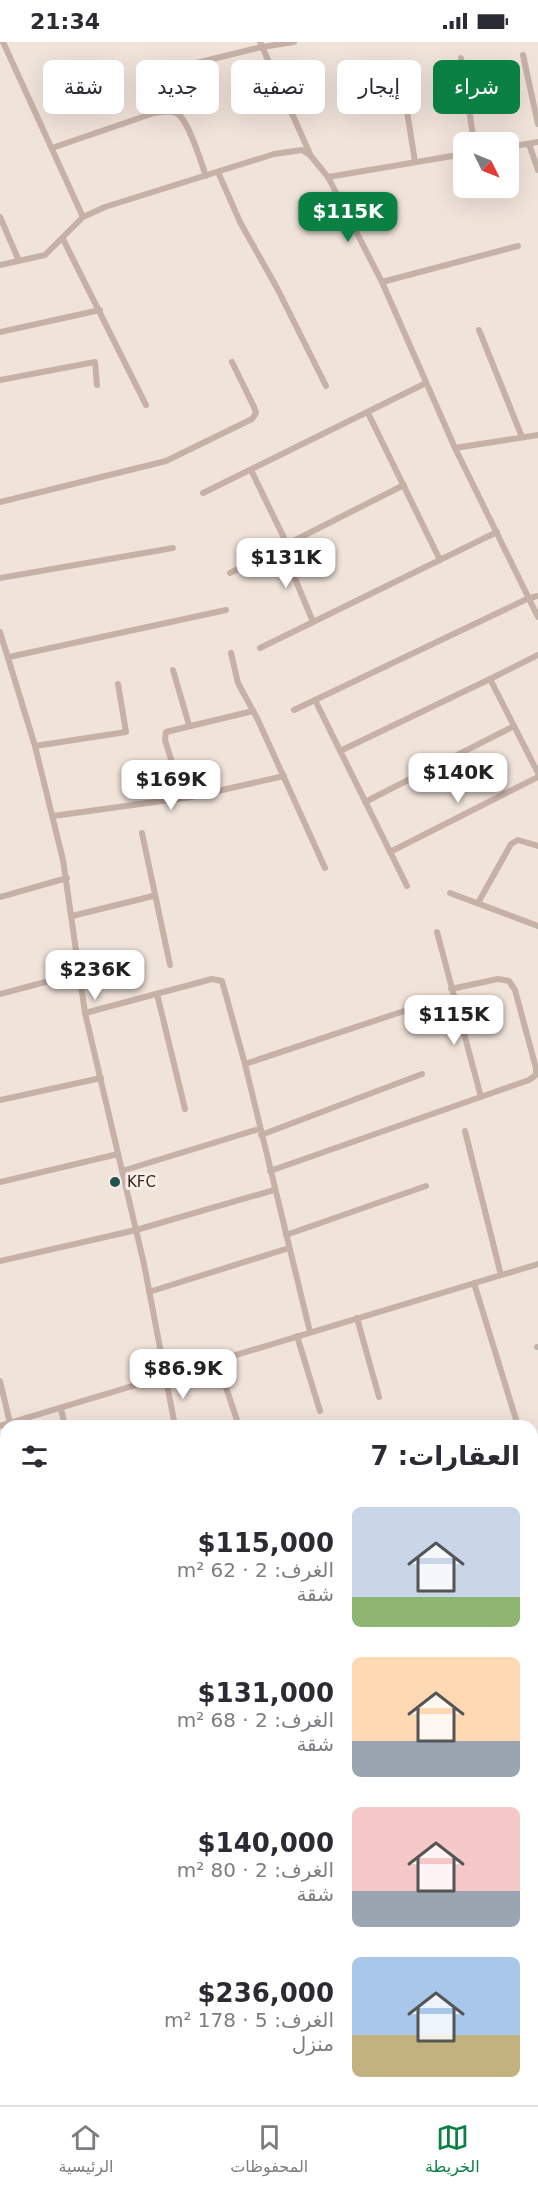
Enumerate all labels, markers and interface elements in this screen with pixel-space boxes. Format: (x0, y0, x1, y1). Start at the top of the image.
text: 21:34 (30, 9, 100, 34)
chip: شقة (43, 60, 124, 114)
chip: جديد (136, 60, 219, 114)
chip: تصفية (231, 60, 325, 114)
chip: إيجار (337, 60, 421, 114)
chip: شراء (433, 60, 520, 114)
north arrow (453, 132, 519, 198)
map controls (453, 132, 519, 198)
pin: $115K (306, 192, 390, 243)
text: $115K (312, 199, 384, 223)
pin: $131K (244, 538, 328, 589)
text: $131K (250, 545, 322, 569)
pin: $140K (416, 753, 500, 804)
pin: $169K (129, 760, 213, 811)
text: $140K (422, 760, 494, 784)
text: $169K (135, 767, 207, 791)
pin: $236K (53, 950, 137, 1001)
text: $236K (59, 957, 131, 981)
pin: $115K (412, 995, 496, 1046)
text: $115K (418, 1002, 490, 1026)
place label: KFC (127, 1173, 156, 1191)
marker: KFC (108, 1175, 122, 1189)
pin: $86.9K (134, 1349, 232, 1400)
text: $86.9K (144, 1356, 222, 1380)
icon: filters (18, 1440, 51, 1473)
text: العقارات: 7 (371, 1441, 520, 1471)
text: $115,000 (197, 1528, 334, 1558)
icon: home (400, 1531, 472, 1603)
text: الغرف: 2 · 62 m² (177, 1558, 334, 1582)
text: شقة (296, 1582, 334, 1606)
text: $131,000 (197, 1678, 334, 1708)
icon: home (400, 1681, 472, 1753)
text: الغرف: 2 · 68 m² (177, 1708, 334, 1732)
text: شقة (296, 1732, 334, 1756)
text: $140,000 (197, 1828, 334, 1858)
icon: home (400, 1831, 472, 1903)
text: الغرف: 2 · 80 m² (177, 1858, 334, 1882)
text: شقة (296, 1882, 334, 1906)
text: $236,000 (197, 1978, 334, 2008)
icon: home (400, 1981, 472, 2053)
text: الغرف: 5 · 178 m² (164, 2008, 334, 2032)
text: منزل (292, 2032, 334, 2056)
tab: الرئيسية (58, 2121, 114, 2176)
tab: المحفوظات (230, 2121, 308, 2176)
tab: الخريطة (425, 2121, 480, 2176)

